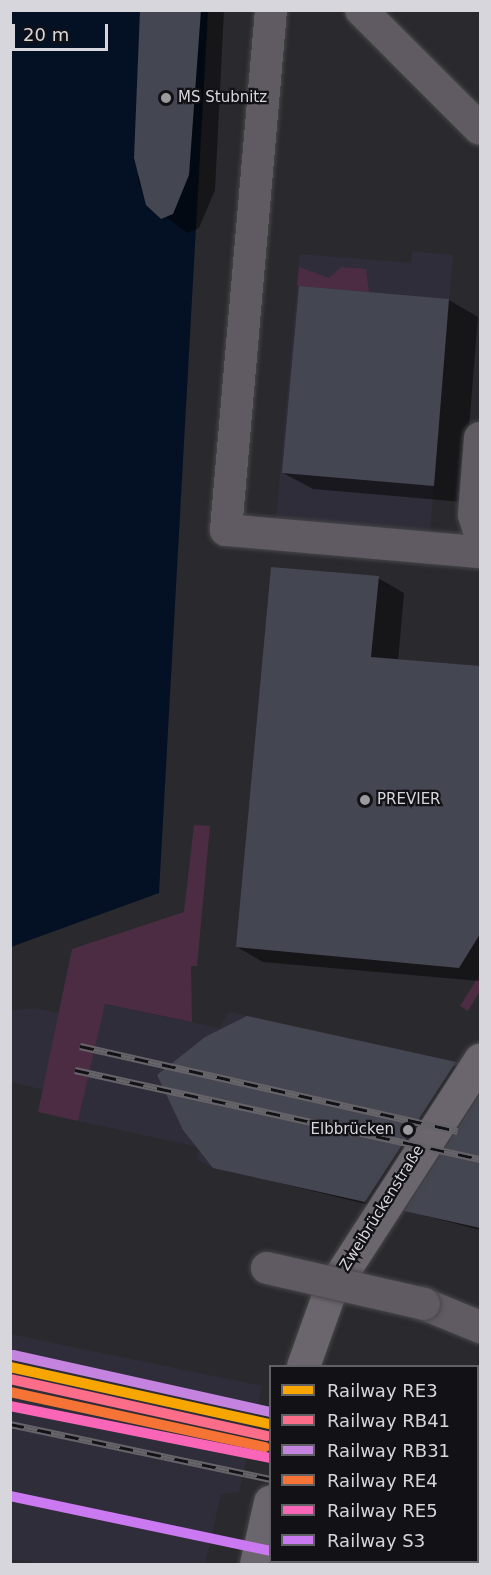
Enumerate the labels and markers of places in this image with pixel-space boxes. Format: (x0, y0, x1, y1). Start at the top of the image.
place label: MS Stubnitz (178, 89, 267, 107)
marker: MS Stubnitz (159, 91, 173, 105)
place label: PREVIER (377, 791, 441, 809)
marker: PREVIER (358, 793, 372, 807)
place label: Elbbrücken (311, 1121, 394, 1139)
marker: Elbbrücken (399, 1121, 417, 1139)

